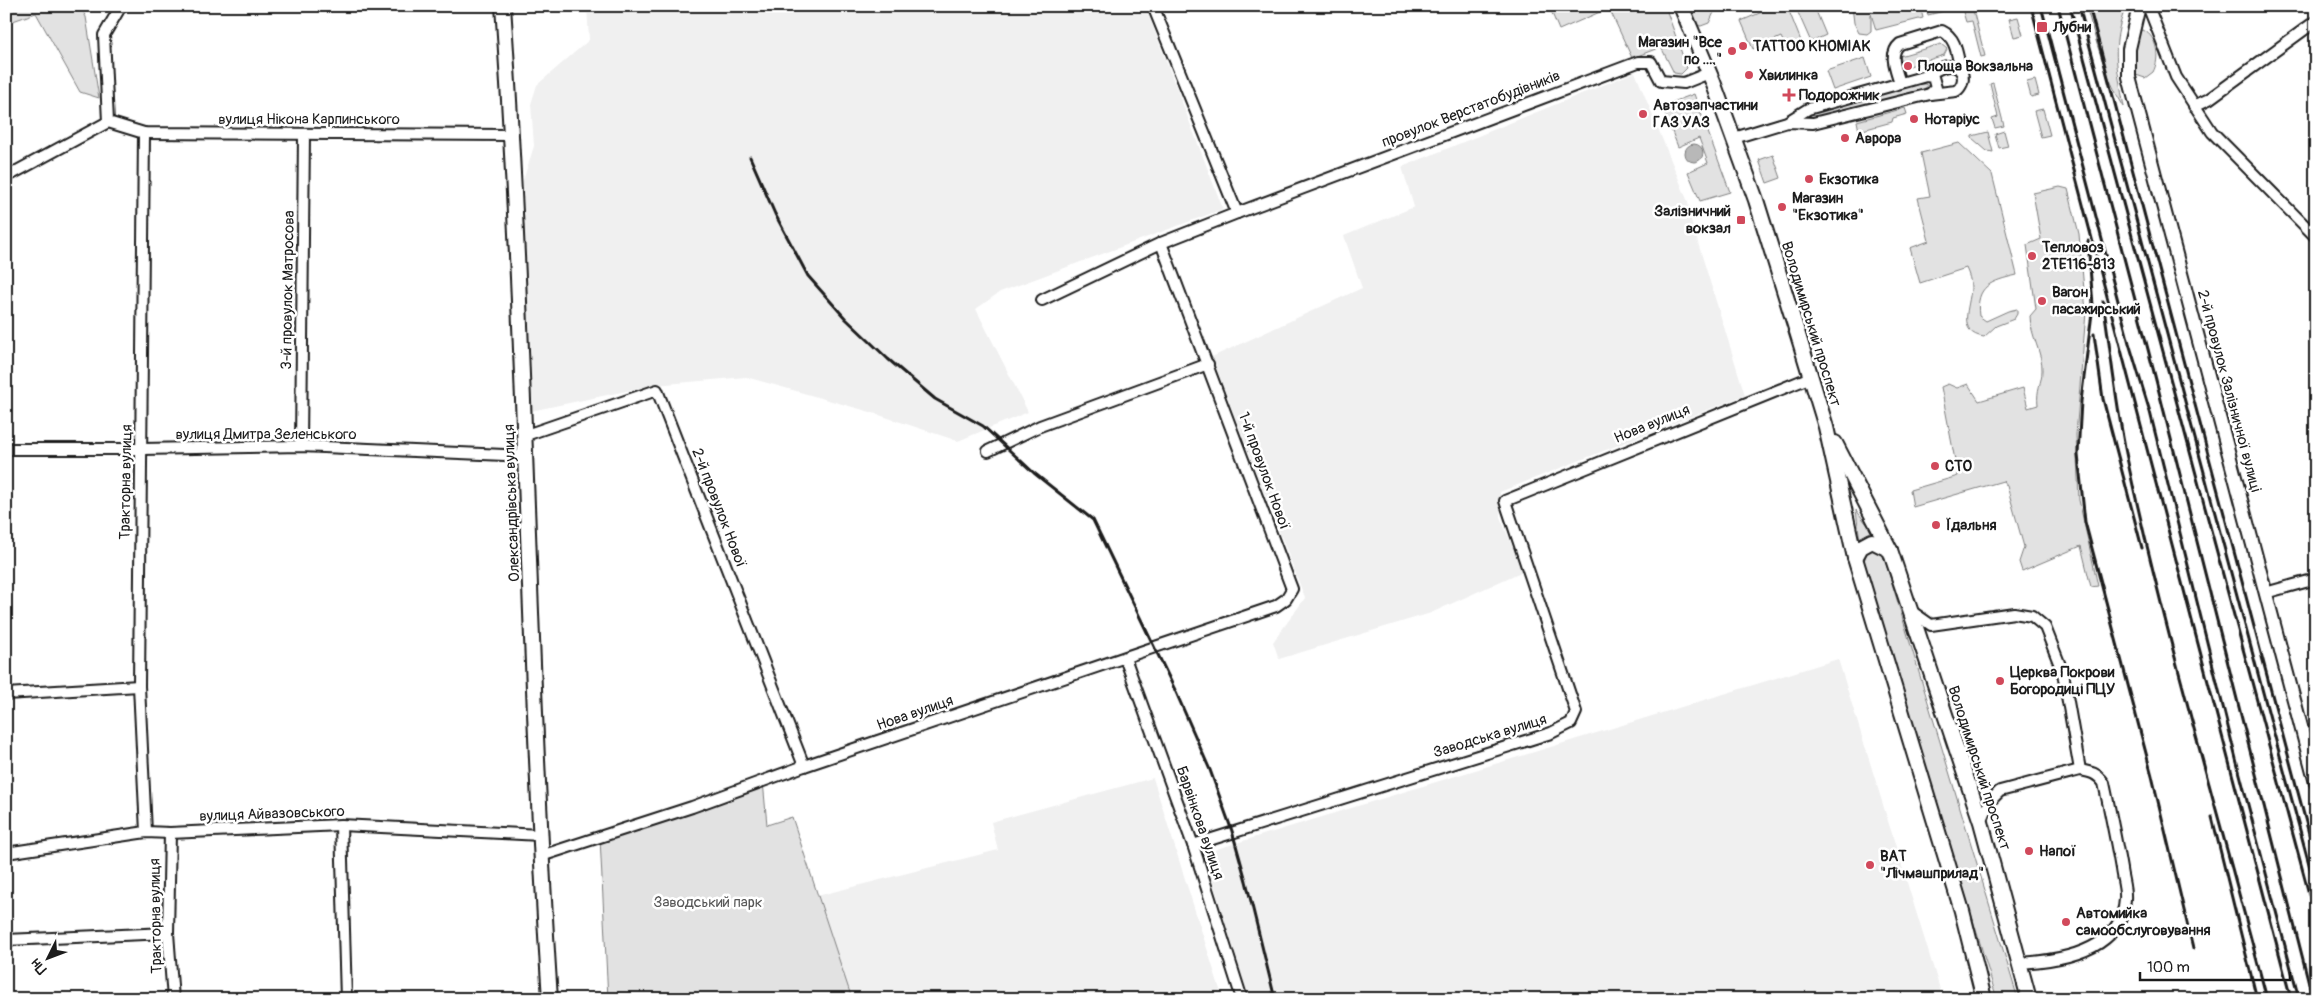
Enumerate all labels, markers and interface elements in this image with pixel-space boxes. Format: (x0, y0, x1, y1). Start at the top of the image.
place label: Лубни (2052, 18, 2092, 37)
marker: Лубни (2035, 20, 2049, 34)
place label: Магазин "Все по ...." (1638, 33, 1723, 69)
place label: TATTOO KHOMIAK (1752, 37, 1870, 56)
marker: TATTOO KHOMIAK (1737, 40, 1749, 52)
marker: Магазин "Все по ...." (1726, 45, 1738, 57)
place label: Площа Вокзальна (1918, 57, 2033, 76)
marker: Площа Вокзальна (1902, 60, 1914, 72)
street label: провулок Верстатобудівників (1379, 66, 1563, 152)
place label: Хвилинка (1759, 66, 1818, 85)
marker: Хвилинка (1743, 69, 1755, 81)
place label: Подорожник (1799, 86, 1880, 105)
marker: Подорожник (1783, 89, 1795, 101)
place label: Автозапчастини ГАЗ УАЗ (1653, 96, 1758, 132)
marker: Автозапчастини ГАЗ УАЗ (1637, 108, 1649, 120)
street label: вулиця Нікона Карпинського (218, 110, 400, 129)
place label: Нотаріус (1924, 110, 1980, 129)
marker: Нотаріус (1908, 113, 1920, 125)
place label: Аврора (1855, 129, 1901, 148)
marker: Аврора (1839, 132, 1851, 144)
place label: Екзотика (1819, 170, 1879, 189)
marker: Екзотика (1803, 173, 1815, 185)
place label: Магазин "Екзотика" (1792, 189, 1864, 225)
marker: Магазин "Екзотика" (1776, 201, 1788, 213)
place label: Залізничний вокзал (1654, 202, 1731, 238)
street label: 3-й провулок Матросова (277, 210, 299, 370)
marker: Залізничний вокзал (1735, 214, 1747, 226)
place label: Тепловоз 2ТЕ116-813 (2041, 238, 2115, 274)
street label: Володимирський проспект (1777, 239, 1845, 409)
marker: Тепловоз 2ТЕ116-813 (2026, 250, 2038, 262)
place label: Вагон пасажирський (2052, 283, 2141, 319)
street label: 2-й провулок Залізничної вулиці (2193, 288, 2265, 494)
marker: Вагон пасажирський (2036, 295, 2048, 307)
street label: Нова вулиця (1611, 400, 1693, 448)
street label: 1-й провулок Нової (1234, 409, 1294, 533)
street label: Тракторна вулиця (115, 424, 137, 540)
street label: Олександрівська вулиця (500, 424, 524, 582)
street label: вулиця Дмитра Зеленського (175, 425, 357, 444)
street label: 2-й провулок Нової (687, 445, 751, 571)
place label: СТО (1945, 457, 1973, 476)
marker: СТО (1929, 460, 1941, 472)
place label: Їдальня (1945, 516, 1997, 535)
marker: Їдальня (1930, 519, 1942, 531)
place label: Церква Покрови Богородиці ПЦУ (2010, 663, 2115, 699)
marker: Церква Покрови Богородиці ПЦУ (1994, 675, 2006, 687)
street label: Володимирський проспект (1943, 683, 2015, 853)
street label: Нова вулиця (874, 691, 956, 735)
street label: Заводська вулиця (1431, 710, 1549, 762)
street label: Барвінкова вулиця (1172, 764, 1228, 882)
street label: вулиця Айвазовського (199, 802, 345, 826)
place label: Напої (2039, 842, 2076, 861)
marker: Напої (2023, 845, 2035, 857)
place label: ВАТ "Лічмашприлад" (1880, 847, 1984, 883)
street label: Тракторна вулиця (145, 858, 167, 974)
marker: ВАТ "Лічмашприлад" (1864, 859, 1876, 871)
park label: Заводський парк (653, 893, 763, 912)
place label: Автомийка самообслуговування (2075, 904, 2210, 940)
marker: Автомийка самообслуговування (2060, 916, 2072, 928)
north arrow (22, 932, 72, 982)
scale bar (2140, 950, 2290, 982)
text: Пн (27, 955, 50, 978)
text: 100 m (2147, 958, 2190, 977)

